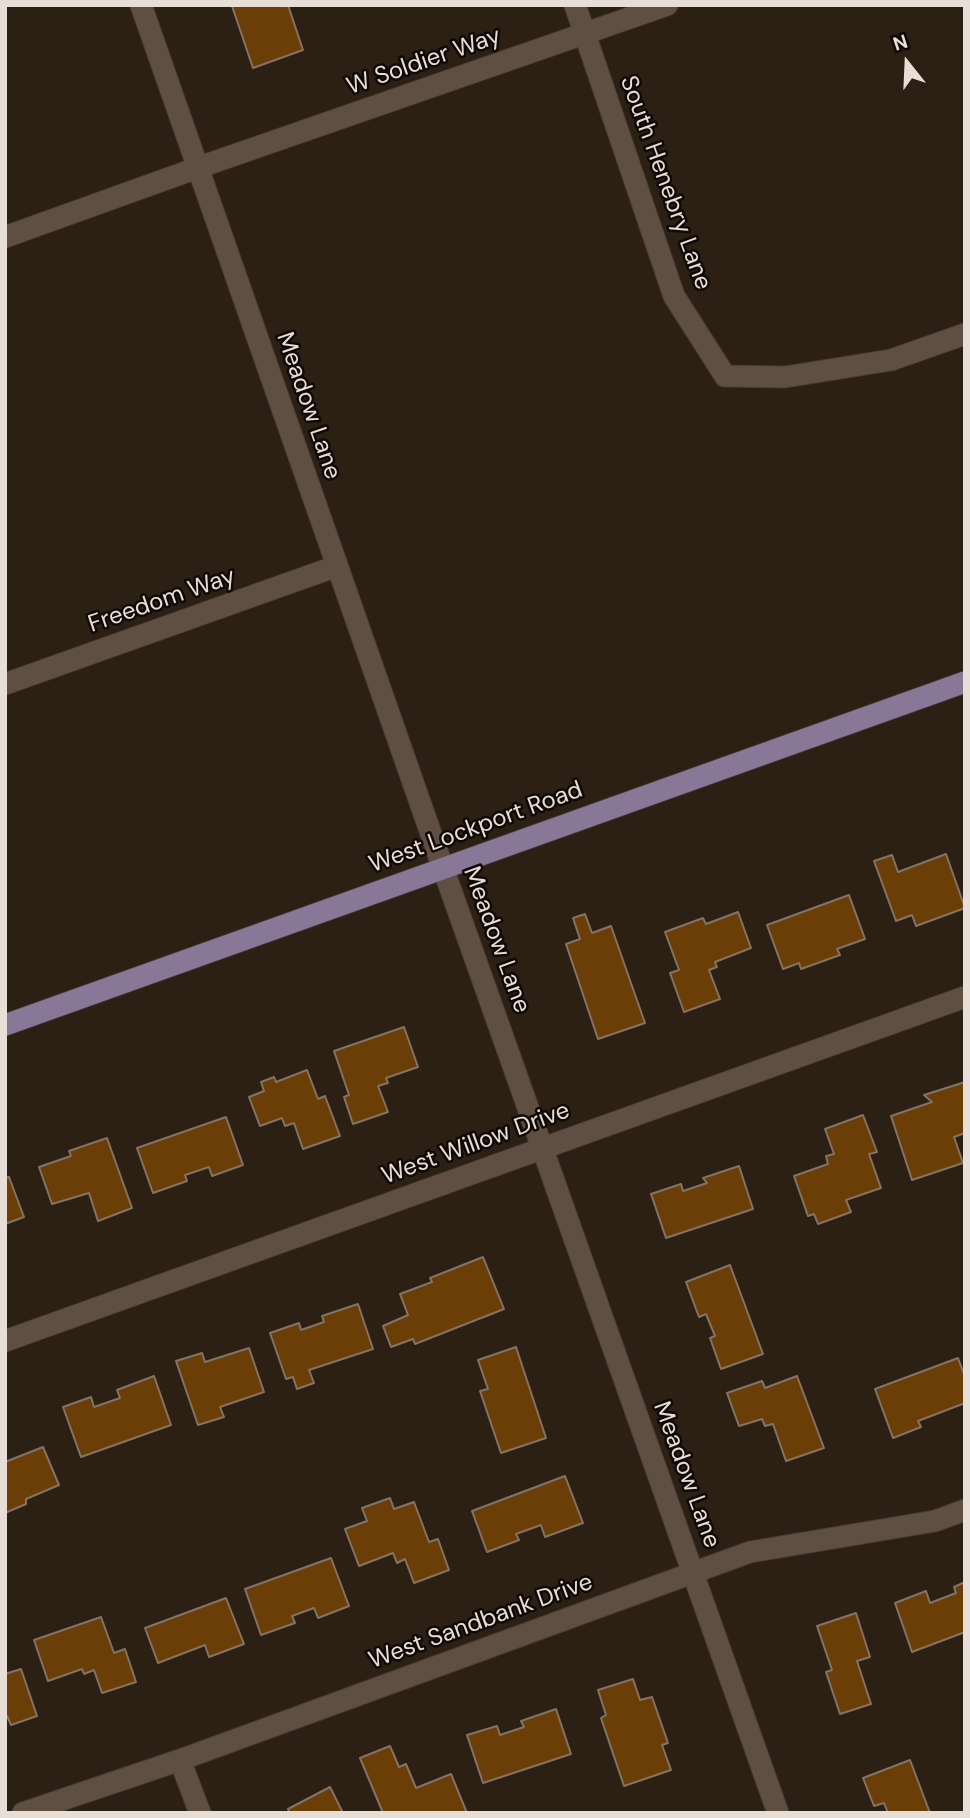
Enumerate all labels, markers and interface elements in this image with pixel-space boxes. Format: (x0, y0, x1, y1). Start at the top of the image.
street label: W Soldier Way (343, 22, 505, 102)
north arrow (872, 28, 942, 98)
text: N (890, 29, 911, 57)
street label: South Henebry Lane (613, 72, 717, 294)
street label: Meadow Lane (269, 329, 347, 483)
street label: Freedom Way (85, 562, 239, 640)
street label: West Lockport Road (365, 776, 587, 880)
street label: Meadow Lane (456, 863, 536, 1017)
street label: West Willow Drive (378, 1097, 574, 1191)
street label: Meadow Lane (646, 1398, 726, 1552)
street label: West Sandbank Drive (365, 1568, 597, 1676)

